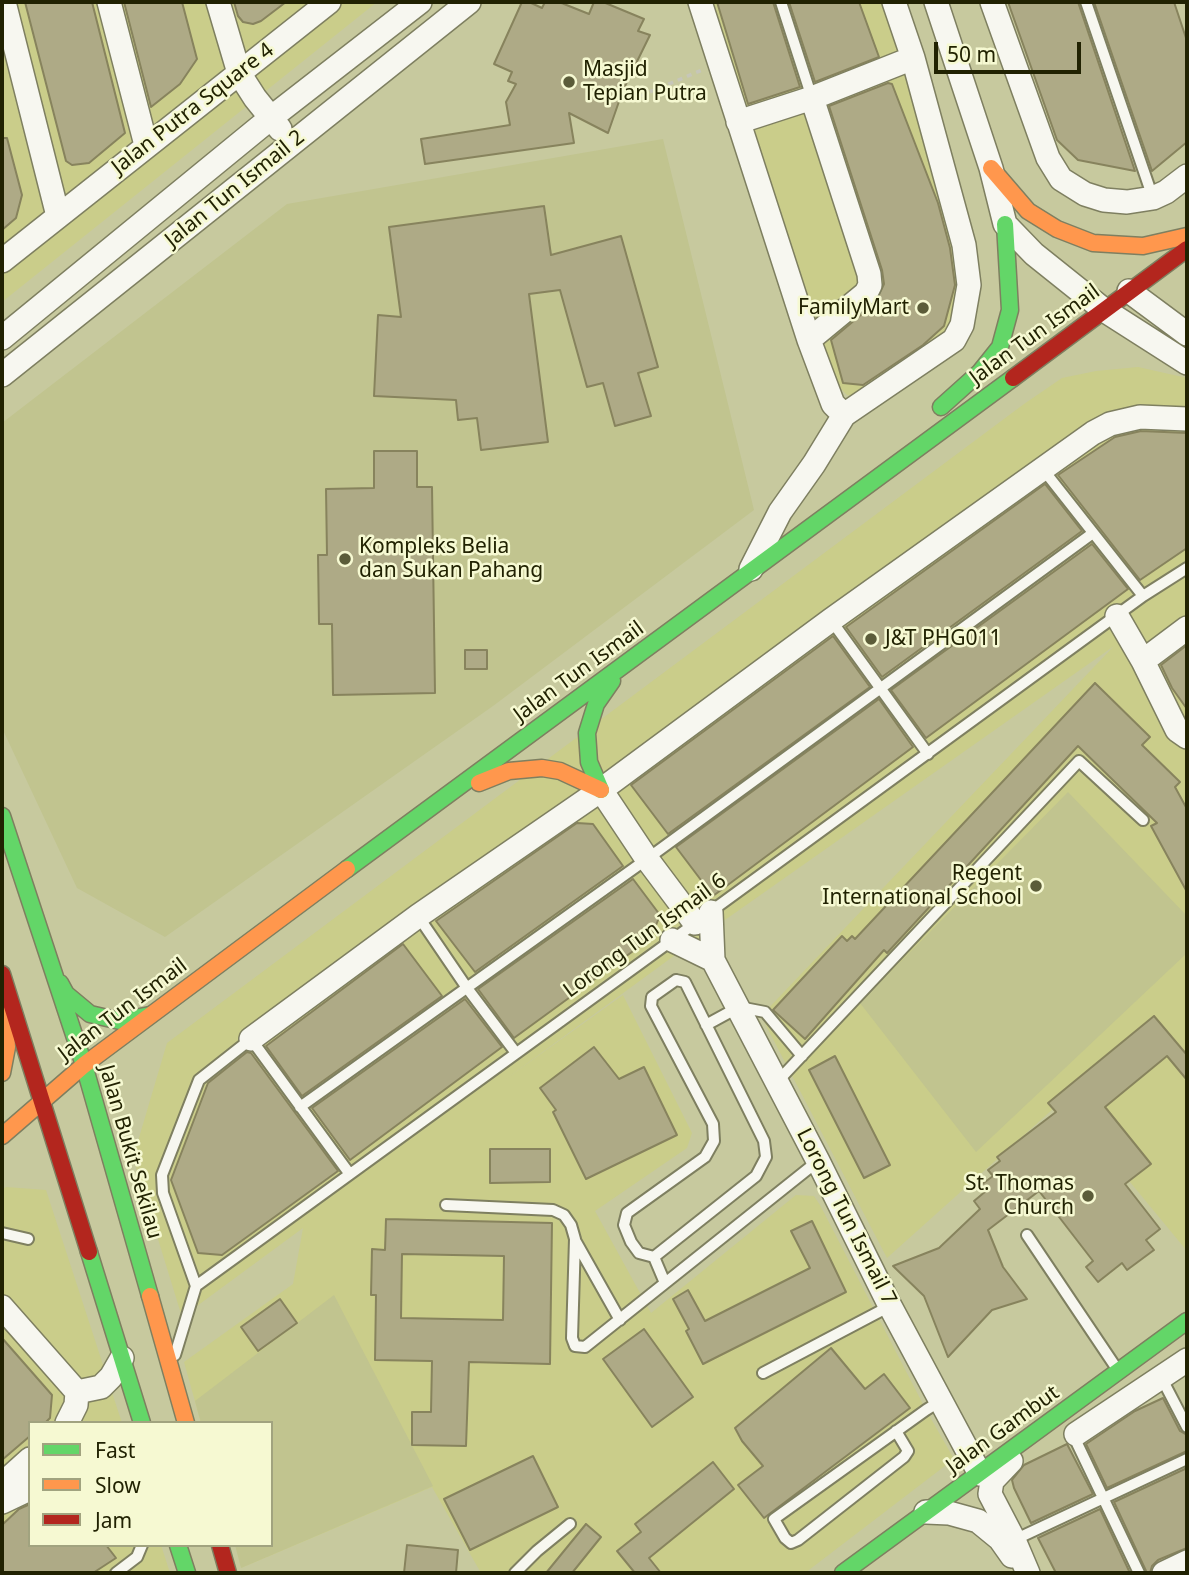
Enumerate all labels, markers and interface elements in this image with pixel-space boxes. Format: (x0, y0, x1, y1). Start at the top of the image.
scale bar (937, 28, 1084, 72)
street label: Jalan Putra Square 4 (107, 38, 279, 180)
text: 50 m (947, 40, 996, 68)
place label: Masjid Tepian Putra (583, 57, 707, 107)
marker: Masjid Tepian Putra (561, 74, 577, 90)
street label: Jalan Tun Ismail 2 (160, 125, 310, 253)
street label: Jalan Tun Ismail (965, 279, 1105, 391)
place label: FamilyMart (798, 295, 909, 321)
marker: FamilyMart (915, 300, 931, 316)
place label: Kompleks Belia dan Sukan Pahang (359, 534, 543, 584)
marker: Kompleks Belia dan Sukan Pahang (337, 551, 353, 567)
street label: Jalan Tun Ismail (509, 616, 649, 728)
place label: J&T PHG011 (885, 626, 1002, 652)
marker: J&T PHG011 (863, 631, 879, 647)
place label: Regent International School (822, 861, 1022, 911)
street label: Lorong Tun Ismail 6 (559, 869, 731, 1003)
marker: Regent International School (1028, 878, 1044, 894)
street label: Jalan Tun Ismail (54, 953, 192, 1067)
street label: Jalan Bukit Sekilau (93, 1062, 167, 1242)
street label: Lorong Tun Ismail 7 (791, 1124, 901, 1310)
place label: St. Thomas Church (965, 1171, 1074, 1221)
marker: St. Thomas Church (1080, 1188, 1096, 1204)
street label: Jalan Gambut (942, 1381, 1064, 1479)
legend (28, 1421, 273, 1547)
text: Fast (95, 1436, 135, 1464)
text: Slow (95, 1471, 141, 1499)
text: Jam (95, 1506, 132, 1534)

